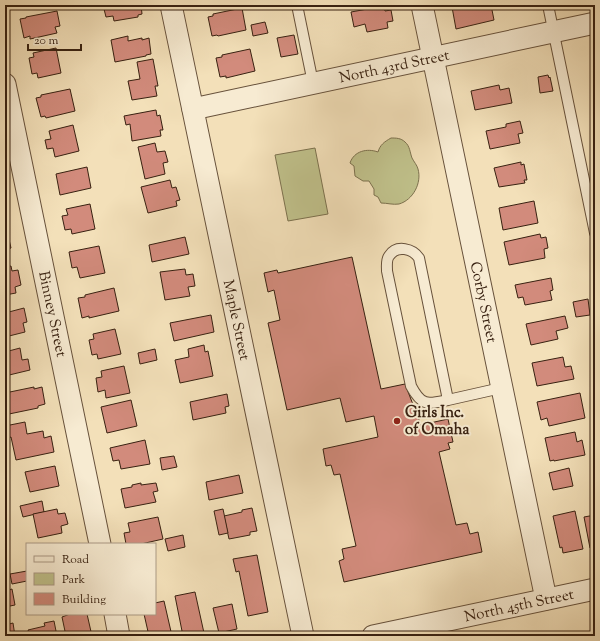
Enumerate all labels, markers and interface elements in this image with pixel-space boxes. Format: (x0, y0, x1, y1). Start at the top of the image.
scale bar (28, 26, 81, 52)
text: 20 m (34, 32, 59, 50)
street label: North 43rd Street (337, 46, 451, 89)
street label: Corby Street (464, 260, 501, 345)
street label: Binney Street (32, 269, 71, 359)
street label: Maple Street (217, 278, 254, 362)
place label: Girls Inc. of Omaha (405, 403, 469, 441)
marker: Girls Inc. of Omaha (392, 416, 402, 426)
legend (26, 543, 156, 615)
text: Road (62, 551, 89, 569)
text: Park (62, 571, 85, 589)
street label: North 45th Street (463, 585, 576, 628)
text: Building (62, 591, 106, 609)

